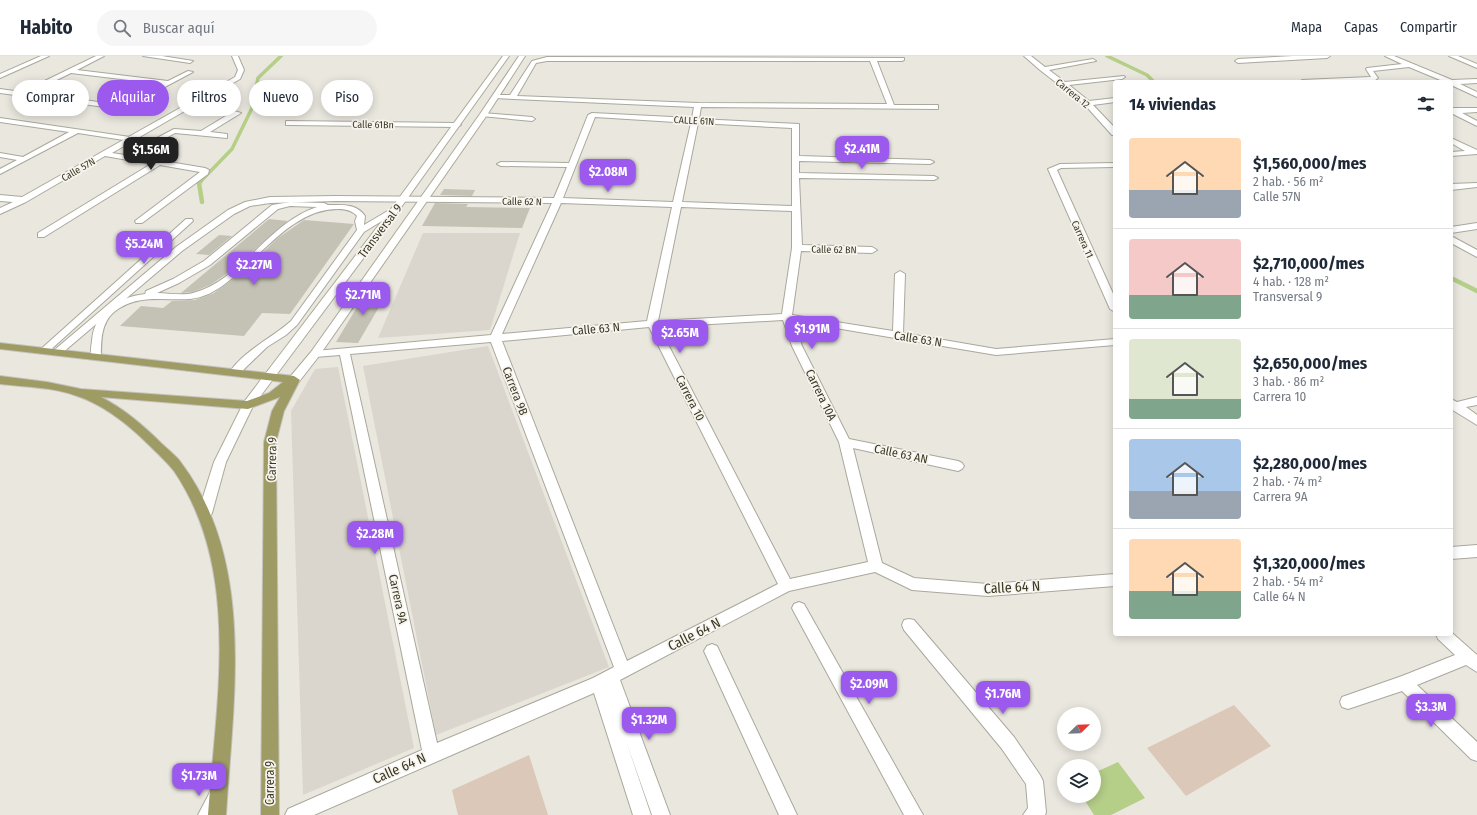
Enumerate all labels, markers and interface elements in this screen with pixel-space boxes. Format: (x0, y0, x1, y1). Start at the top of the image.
search box (97, 10, 377, 46)
text: Habito (20, 16, 73, 39)
icon: search (111, 17, 133, 39)
text: Buscar aquí (143, 19, 214, 37)
text: Mapa (1291, 19, 1322, 36)
text: Capas (1344, 19, 1378, 36)
text: Compartir (1400, 19, 1457, 36)
street label: Carrera 12 (1053, 76, 1092, 111)
chip: Comprar (12, 80, 89, 116)
chip: Alquilar (97, 80, 169, 116)
chip: Filtros (177, 80, 241, 116)
chip: Nuevo (249, 80, 313, 116)
chip: Piso (321, 80, 373, 116)
icon: filters (1415, 93, 1437, 115)
text: 14 viviendas (1129, 94, 1216, 115)
street label: CALLE 61N (673, 114, 715, 128)
street label: Calle 61Bn (352, 119, 394, 131)
pin: $2.41M (829, 136, 895, 170)
pin: $1.56M (118, 137, 184, 171)
text: $2.41M (844, 141, 880, 156)
text: $1.56M (132, 142, 170, 157)
text: $1,560,000/mes (1253, 153, 1367, 174)
icon: home (1161, 154, 1209, 202)
street label: Calle 57N (60, 155, 97, 184)
pin: $2.08M (575, 159, 641, 193)
text: $2.08M (589, 164, 627, 179)
text: 2 hab. · 56 m² (1253, 174, 1324, 189)
text: Calle 57N (1253, 189, 1301, 204)
street label: Calle 62 N (502, 196, 542, 208)
street label: Transversal 9 (355, 201, 405, 261)
street label: Carrera 11 (1069, 219, 1096, 260)
pin: $5.24M (111, 231, 177, 265)
text: $5.24M (125, 236, 163, 251)
street label: Calle 62 BN (811, 244, 857, 256)
pin: $2.27M (221, 252, 287, 286)
text: $2,710,000/mes (1253, 253, 1365, 274)
icon: home (1161, 255, 1209, 303)
text: $2.27M (236, 257, 272, 272)
text: 4 hab. · 128 m² (1253, 274, 1329, 289)
pin: $2.71M (330, 282, 396, 316)
text: $2.71M (345, 287, 381, 302)
text: Transversal 9 (1253, 289, 1322, 304)
pin: $1.91M (779, 316, 845, 350)
street label: Calle 63 N (571, 320, 621, 338)
pin: $2.65M (647, 320, 713, 354)
text: $1.91M (794, 321, 830, 336)
text: $2.65M (661, 325, 699, 340)
street label: Calle 63 N (893, 328, 943, 350)
text: $2,650,000/mes (1253, 353, 1367, 374)
icon: home (1161, 355, 1209, 403)
street label: Carrera 9B (499, 365, 531, 418)
street label: Carrera 10A (803, 367, 840, 424)
street label: Carrera 10 (673, 373, 707, 423)
text: 3 hab. · 86 m² (1253, 374, 1324, 389)
text: Carrera 10 (1253, 389, 1306, 404)
street label: Carrera 9 (265, 437, 279, 481)
street label: Calle 63 AN (873, 441, 929, 467)
text: $2,280,000/mes (1253, 453, 1367, 474)
icon: home (1161, 455, 1209, 503)
text: 2 hab. · 74 m² (1253, 474, 1322, 489)
text: Carrera 9A (1253, 489, 1308, 504)
pin: $2.28M (342, 521, 408, 555)
text: $2.28M (356, 526, 394, 541)
text: $1,320,000/mes (1253, 553, 1365, 574)
icon: home (1161, 555, 1209, 603)
street label: Carrera 9A (386, 573, 410, 626)
text: 2 hab. · 54 m² (1253, 574, 1323, 589)
street label: Calle 64 N (983, 578, 1041, 597)
text: Calle 64 N (1253, 589, 1306, 604)
street label: Calle 64 N (665, 614, 723, 655)
pin: $2.09M (836, 671, 902, 705)
text: $2.09M (850, 676, 888, 691)
pin: $1.76M (970, 681, 1036, 715)
text: $1.76M (985, 686, 1021, 701)
pin: $3.3M (1403, 694, 1459, 728)
text: $3.3M (1415, 699, 1447, 714)
pin: $1.32M (616, 707, 682, 741)
north arrow (1057, 707, 1101, 751)
map controls (1057, 707, 1101, 803)
text: $1.32M (631, 712, 667, 727)
street label: Calle 64 N (370, 749, 429, 788)
button: layers (1057, 759, 1101, 803)
street label: Carrera 9 (263, 761, 277, 805)
pin: $1.73M (166, 763, 232, 797)
text: $1.73M (181, 768, 217, 783)

